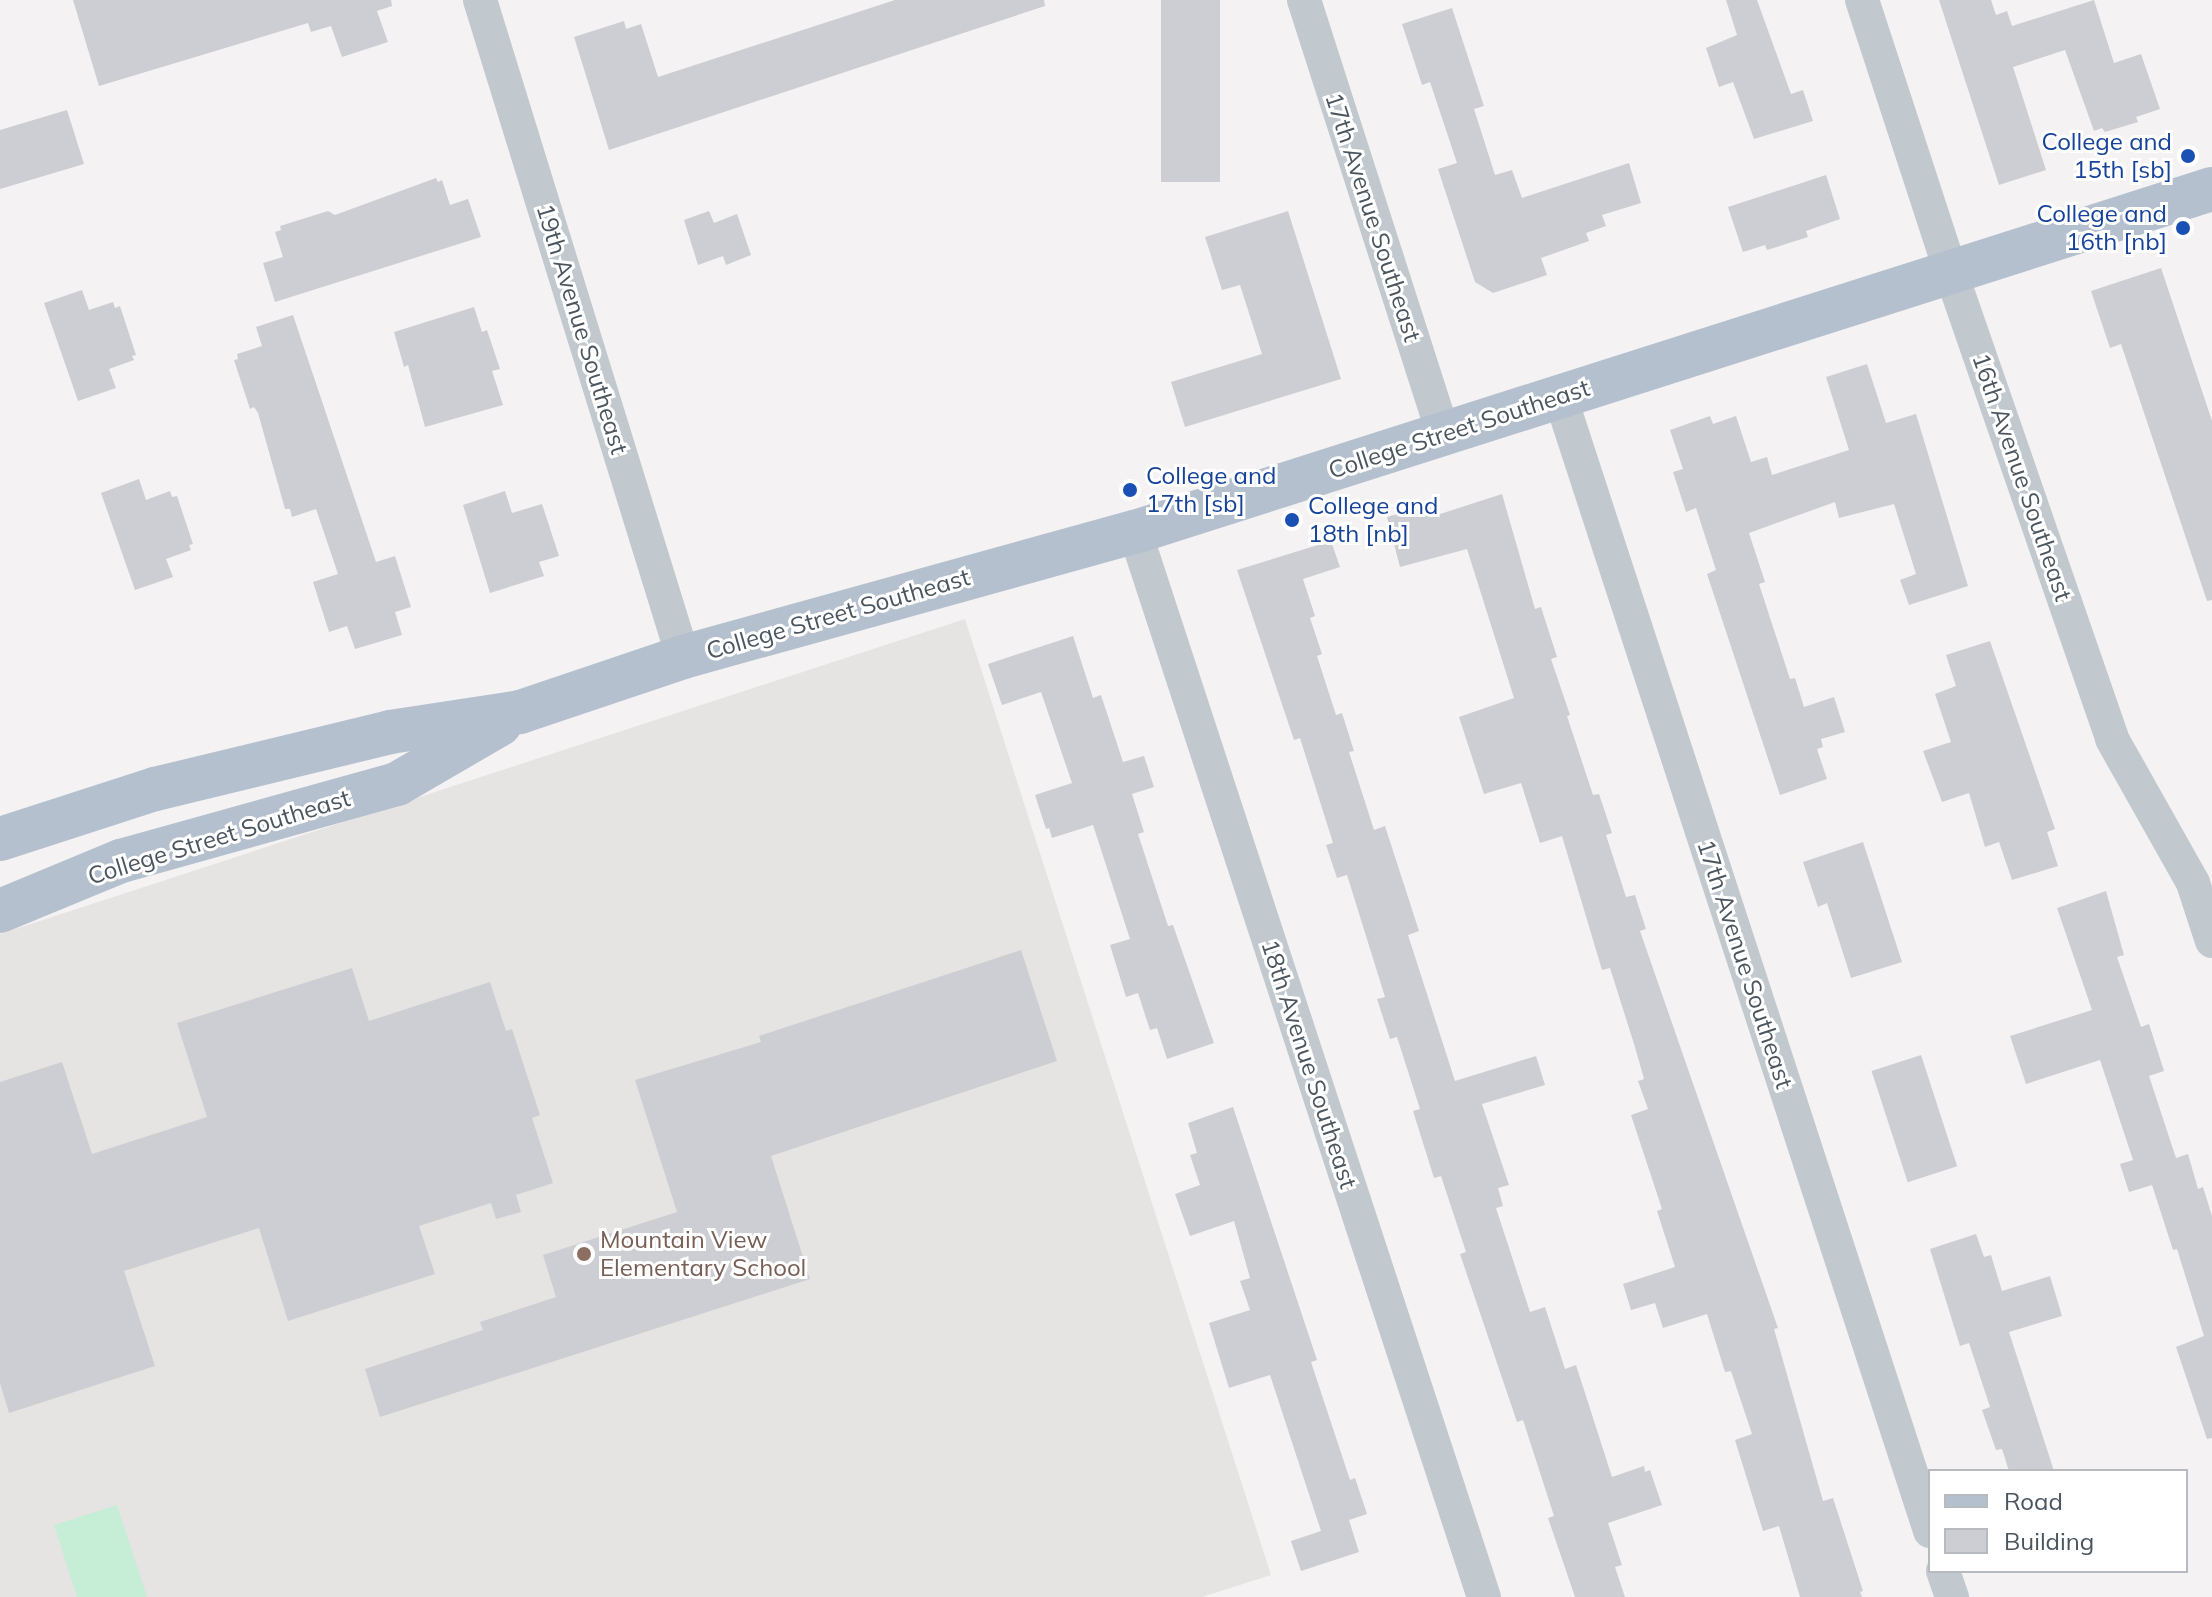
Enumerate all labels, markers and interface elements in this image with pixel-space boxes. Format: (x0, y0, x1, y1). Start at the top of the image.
street label: 17th Avenue Southeast (1319, 89, 1427, 345)
place label: College and 15th [sb] (2042, 128, 2172, 184)
marker: College and 15th [sb] (2179, 147, 2197, 165)
street label: 19th Avenue Southeast (530, 200, 634, 458)
place label: College and 16th [nb] (2037, 200, 2167, 256)
marker: College and 16th [nb] (2174, 219, 2192, 237)
street label: 16th Avenue Southeast (1966, 349, 2078, 605)
street label: College Street Southeast (1325, 373, 1593, 485)
place label: College and 17th [sb] (1146, 462, 1276, 518)
marker: College and 17th [sb] (1121, 481, 1139, 499)
place label: College and 18th [nb] (1308, 492, 1438, 548)
marker: College and 18th [nb] (1283, 511, 1301, 529)
street label: College Street Southeast (703, 563, 973, 665)
street label: College Street Southeast (84, 783, 354, 891)
street label: 17th Avenue Southeast (1691, 836, 1799, 1092)
street label: 18th Avenue Southeast (1255, 936, 1363, 1192)
place label: Mountain View Elementary School (600, 1226, 806, 1282)
marker: Mountain View Elementary School (575, 1245, 593, 1263)
legend (1928, 1469, 2188, 1573)
text: Road (2004, 1486, 2063, 1516)
text: Building (2004, 1526, 2094, 1556)

